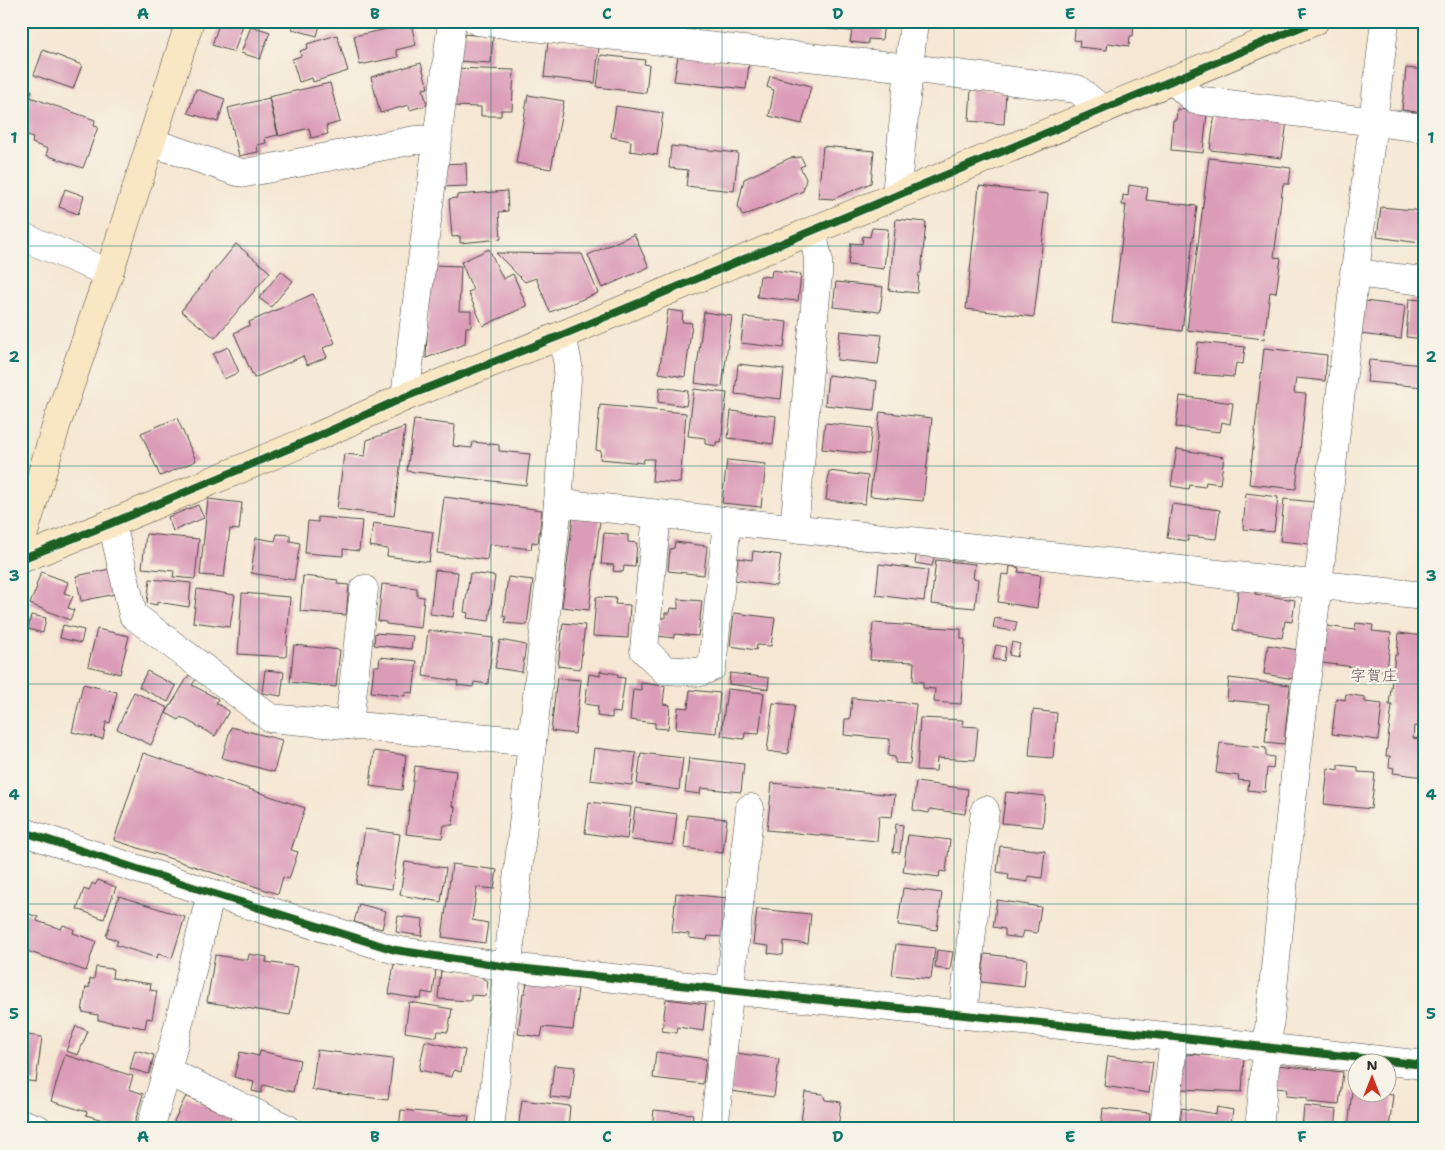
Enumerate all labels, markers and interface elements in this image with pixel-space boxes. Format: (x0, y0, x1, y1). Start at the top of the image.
text: A (137, 3, 149, 24)
text: B (370, 3, 380, 24)
text: C (602, 3, 612, 24)
text: D (832, 3, 844, 24)
text: E (1065, 3, 1075, 24)
text: F (1297, 3, 1307, 24)
text: 1 (10, 127, 18, 148)
text: 1 (1427, 127, 1435, 148)
text: 2 (8, 346, 20, 367)
text: 2 (1425, 346, 1437, 367)
text: 3 (8, 565, 20, 586)
text: 3 (1425, 565, 1437, 586)
district label: 字賀庄 (1350, 665, 1398, 686)
text: 4 (8, 784, 20, 805)
text: 4 (1425, 784, 1437, 805)
text: 5 (9, 1003, 19, 1024)
text: 5 (1426, 1003, 1436, 1024)
north arrow (1348, 1052, 1398, 1102)
text: N (1366, 1056, 1378, 1074)
text: A (137, 1126, 149, 1147)
text: B (370, 1126, 380, 1147)
text: C (602, 1126, 612, 1147)
text: D (832, 1126, 844, 1147)
text: E (1065, 1126, 1075, 1147)
text: F (1297, 1126, 1307, 1147)

